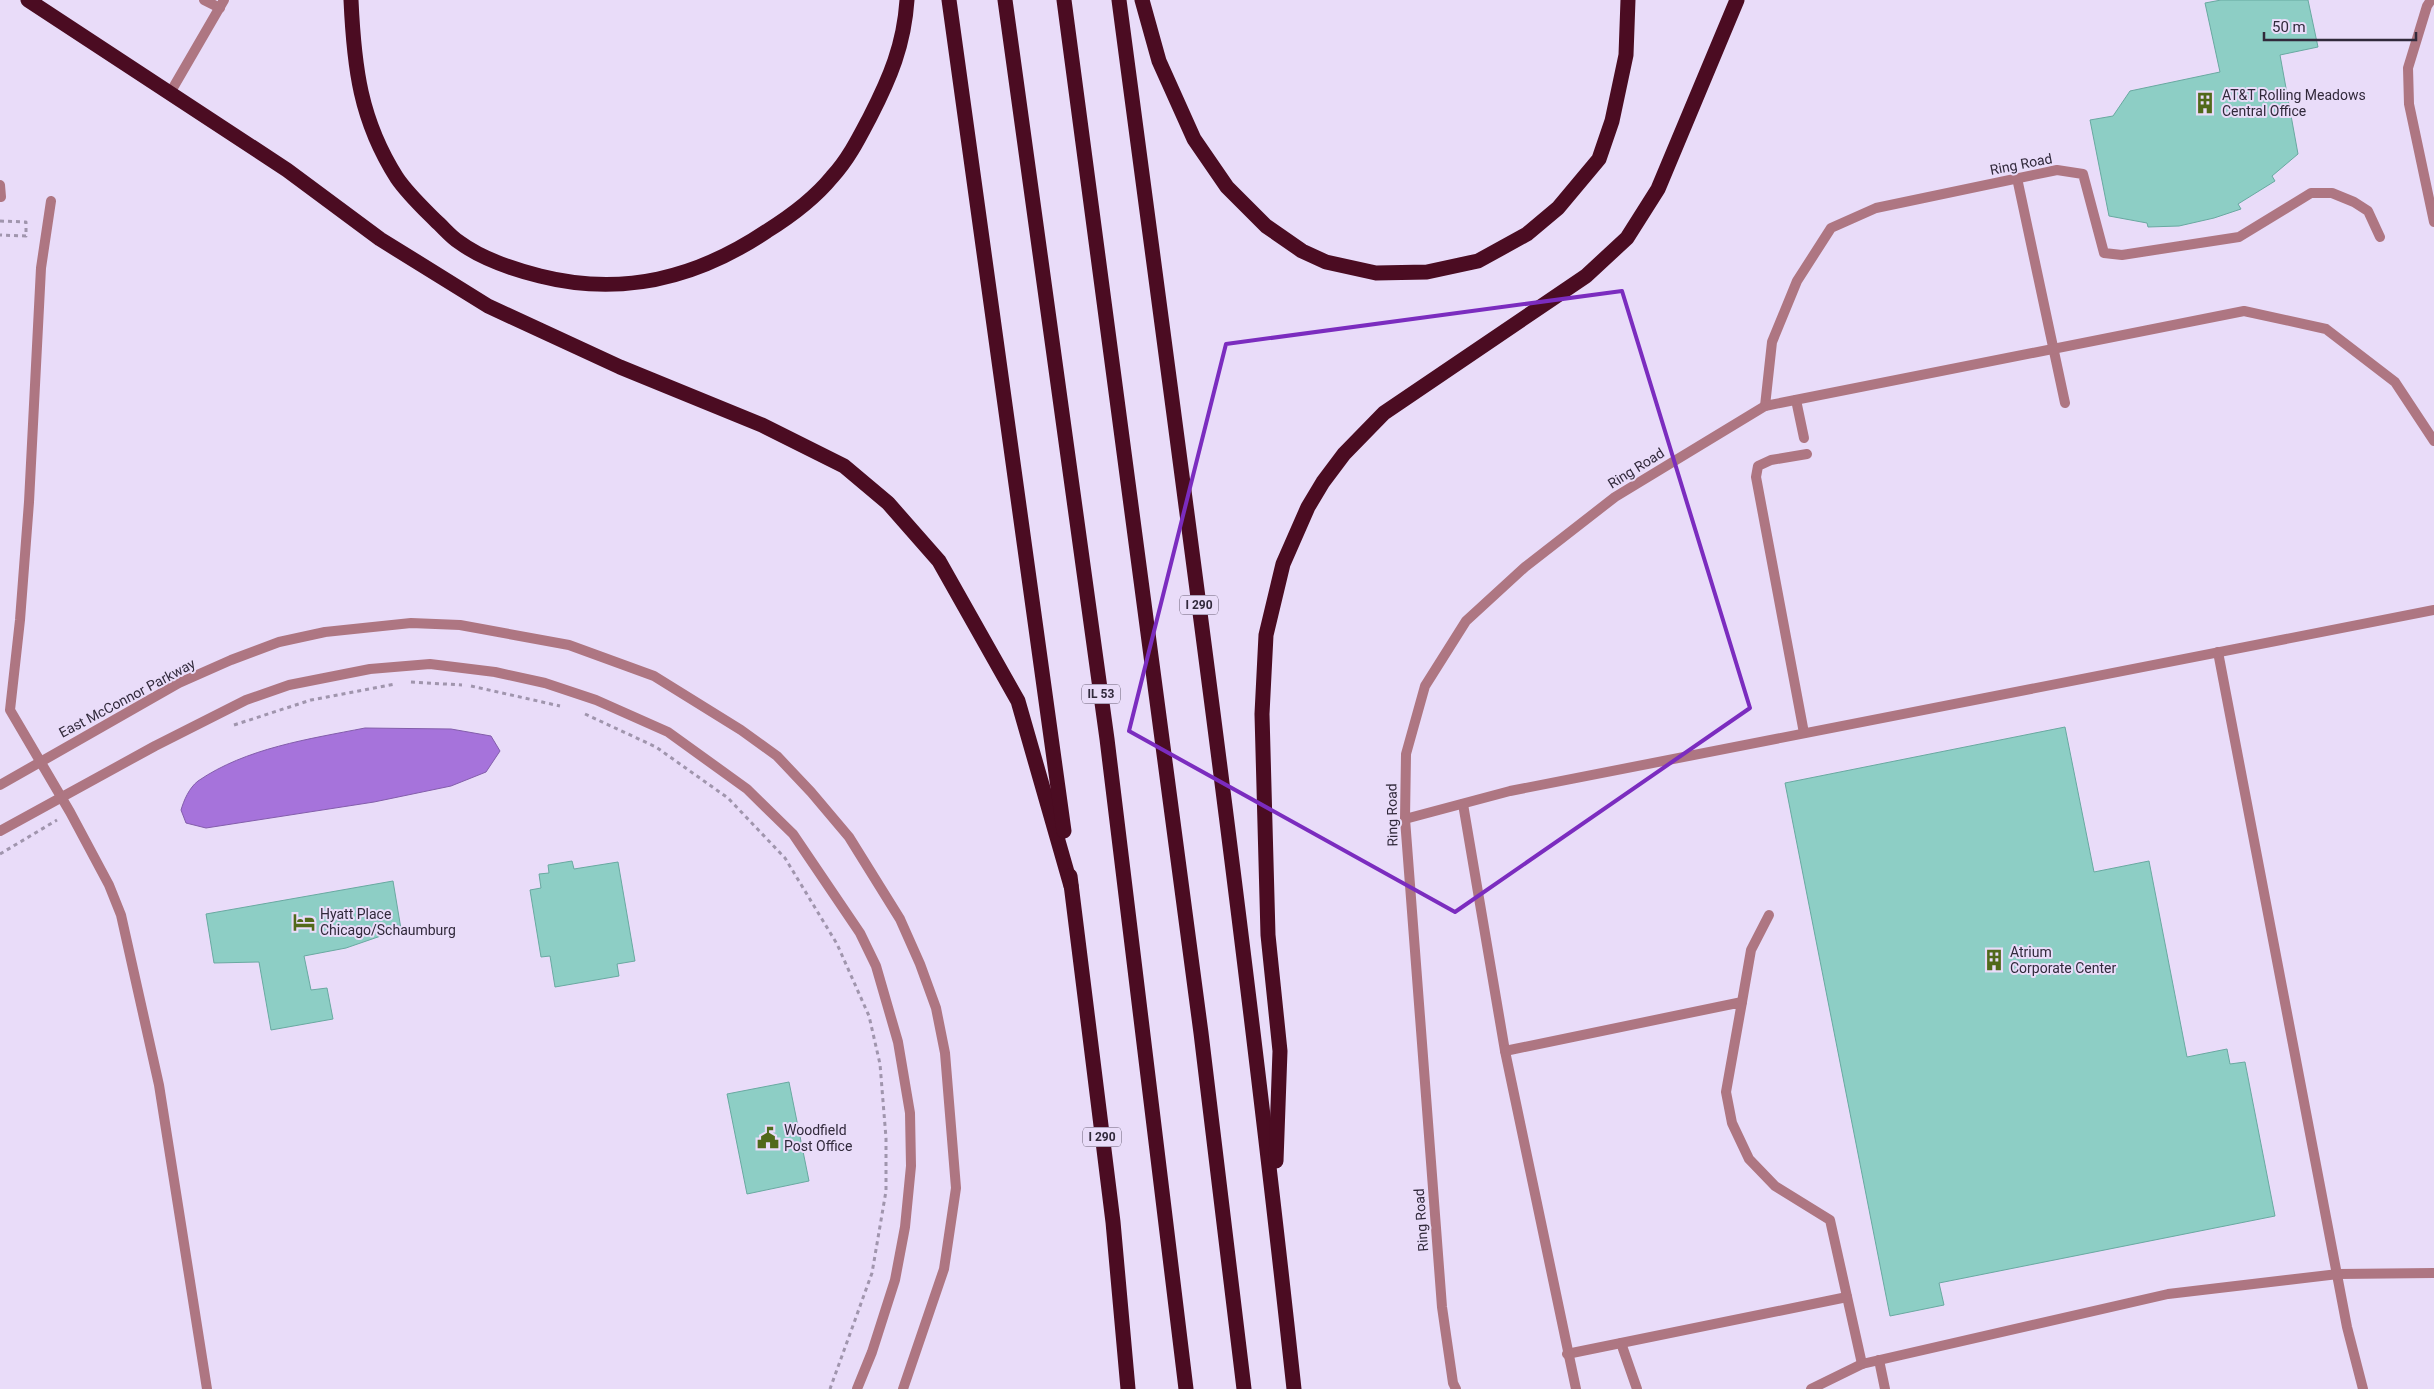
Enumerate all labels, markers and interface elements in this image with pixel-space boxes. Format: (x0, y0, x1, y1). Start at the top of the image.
scale bar (2264, 10, 2416, 42)
text: 50 m (2272, 18, 2306, 36)
place label: AT&T Rolling Meadows Central Office (2222, 87, 2366, 119)
building icon: AT&T Rolling Meadows Central Office (2192, 90, 2218, 116)
street label: Ring Road (1988, 150, 2054, 178)
street label: Ring Road (1605, 444, 1667, 492)
road number: I 290 (1180, 596, 1218, 614)
street label: East McConnor Parkway (56, 655, 198, 741)
road number: IL 53 (1082, 684, 1120, 704)
street label: Ring Road (1383, 783, 1401, 847)
place label: Hyatt Place Chicago/Schaumburg (320, 906, 456, 938)
hotel icon: Hyatt Place Chicago/Schaumburg (291, 909, 317, 935)
place label: Atrium Corporate Center (2010, 944, 2117, 976)
building icon: Atrium Corporate Center (1981, 947, 2007, 973)
place label: Woodfield Post Office (784, 1122, 852, 1154)
public building icon: Woodfield Post Office (755, 1125, 781, 1151)
road number: I 290 (1083, 1128, 1121, 1146)
street label: Ring Road (1411, 1188, 1431, 1252)

